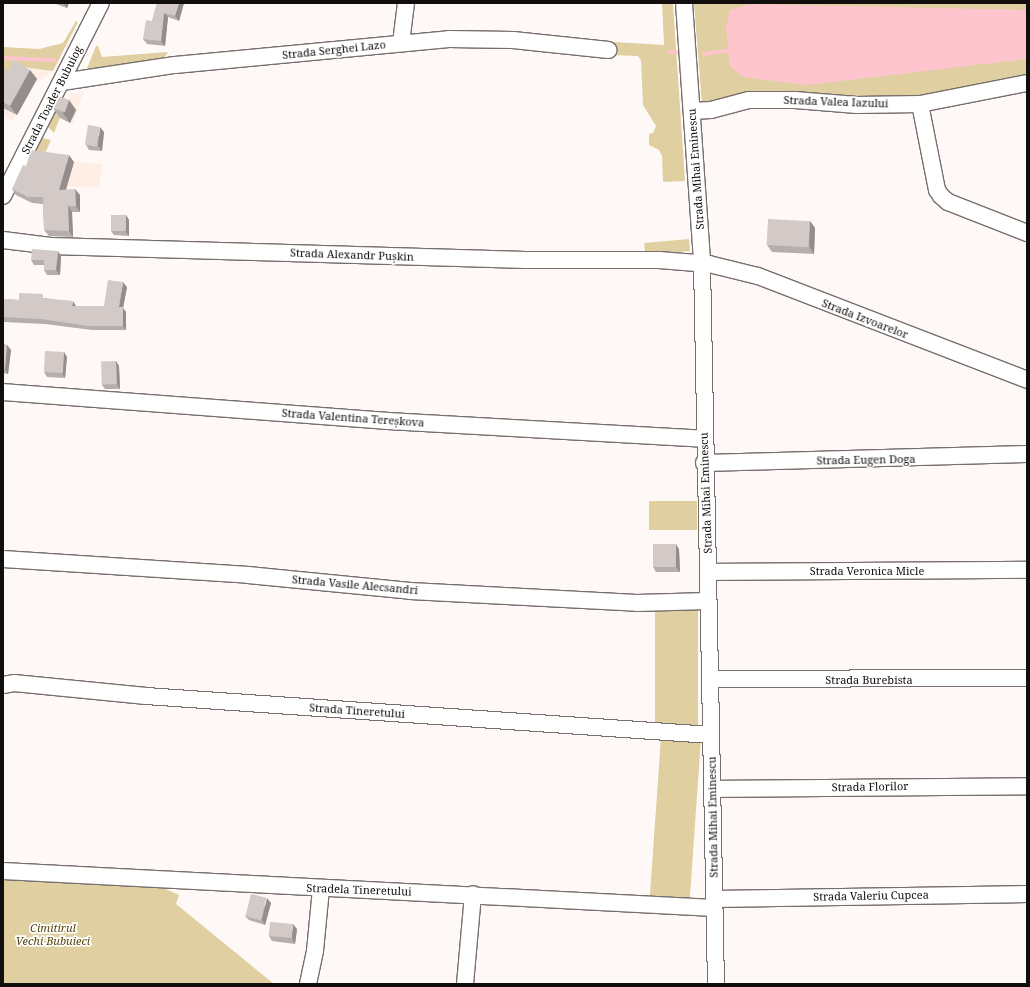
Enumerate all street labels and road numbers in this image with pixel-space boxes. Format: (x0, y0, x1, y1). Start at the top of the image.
street label: Strada Serghei Lazo (282, 38, 386, 62)
street label: Strada Toader Bubuiog (19, 44, 85, 156)
street label: Strada Valea Iazului (783, 94, 889, 110)
street label: Strada Mihai Eminescu (685, 108, 707, 230)
street label: Strada Alexandr Pușkin (290, 246, 414, 264)
street label: Strada Izvoarelor (820, 296, 910, 342)
street label: Strada Valentina Tereșkova (281, 406, 425, 430)
street label: Strada Mihai Eminescu (697, 432, 715, 554)
street label: Strada Eugen Doga (816, 453, 916, 467)
street label: Strada Veronica Micle (810, 564, 924, 578)
street label: Strada Vasile Alecsandri (291, 573, 419, 597)
street label: Strada Burebista (825, 673, 913, 687)
street label: Strada Tineretului (309, 701, 405, 721)
street label: Strada Mihai Eminescu (705, 756, 721, 878)
street label: Strada Florilor (832, 780, 908, 794)
street label: Stradela Tineretului (306, 882, 412, 898)
street label: Strada Valeriu Cupcea (813, 888, 929, 904)

